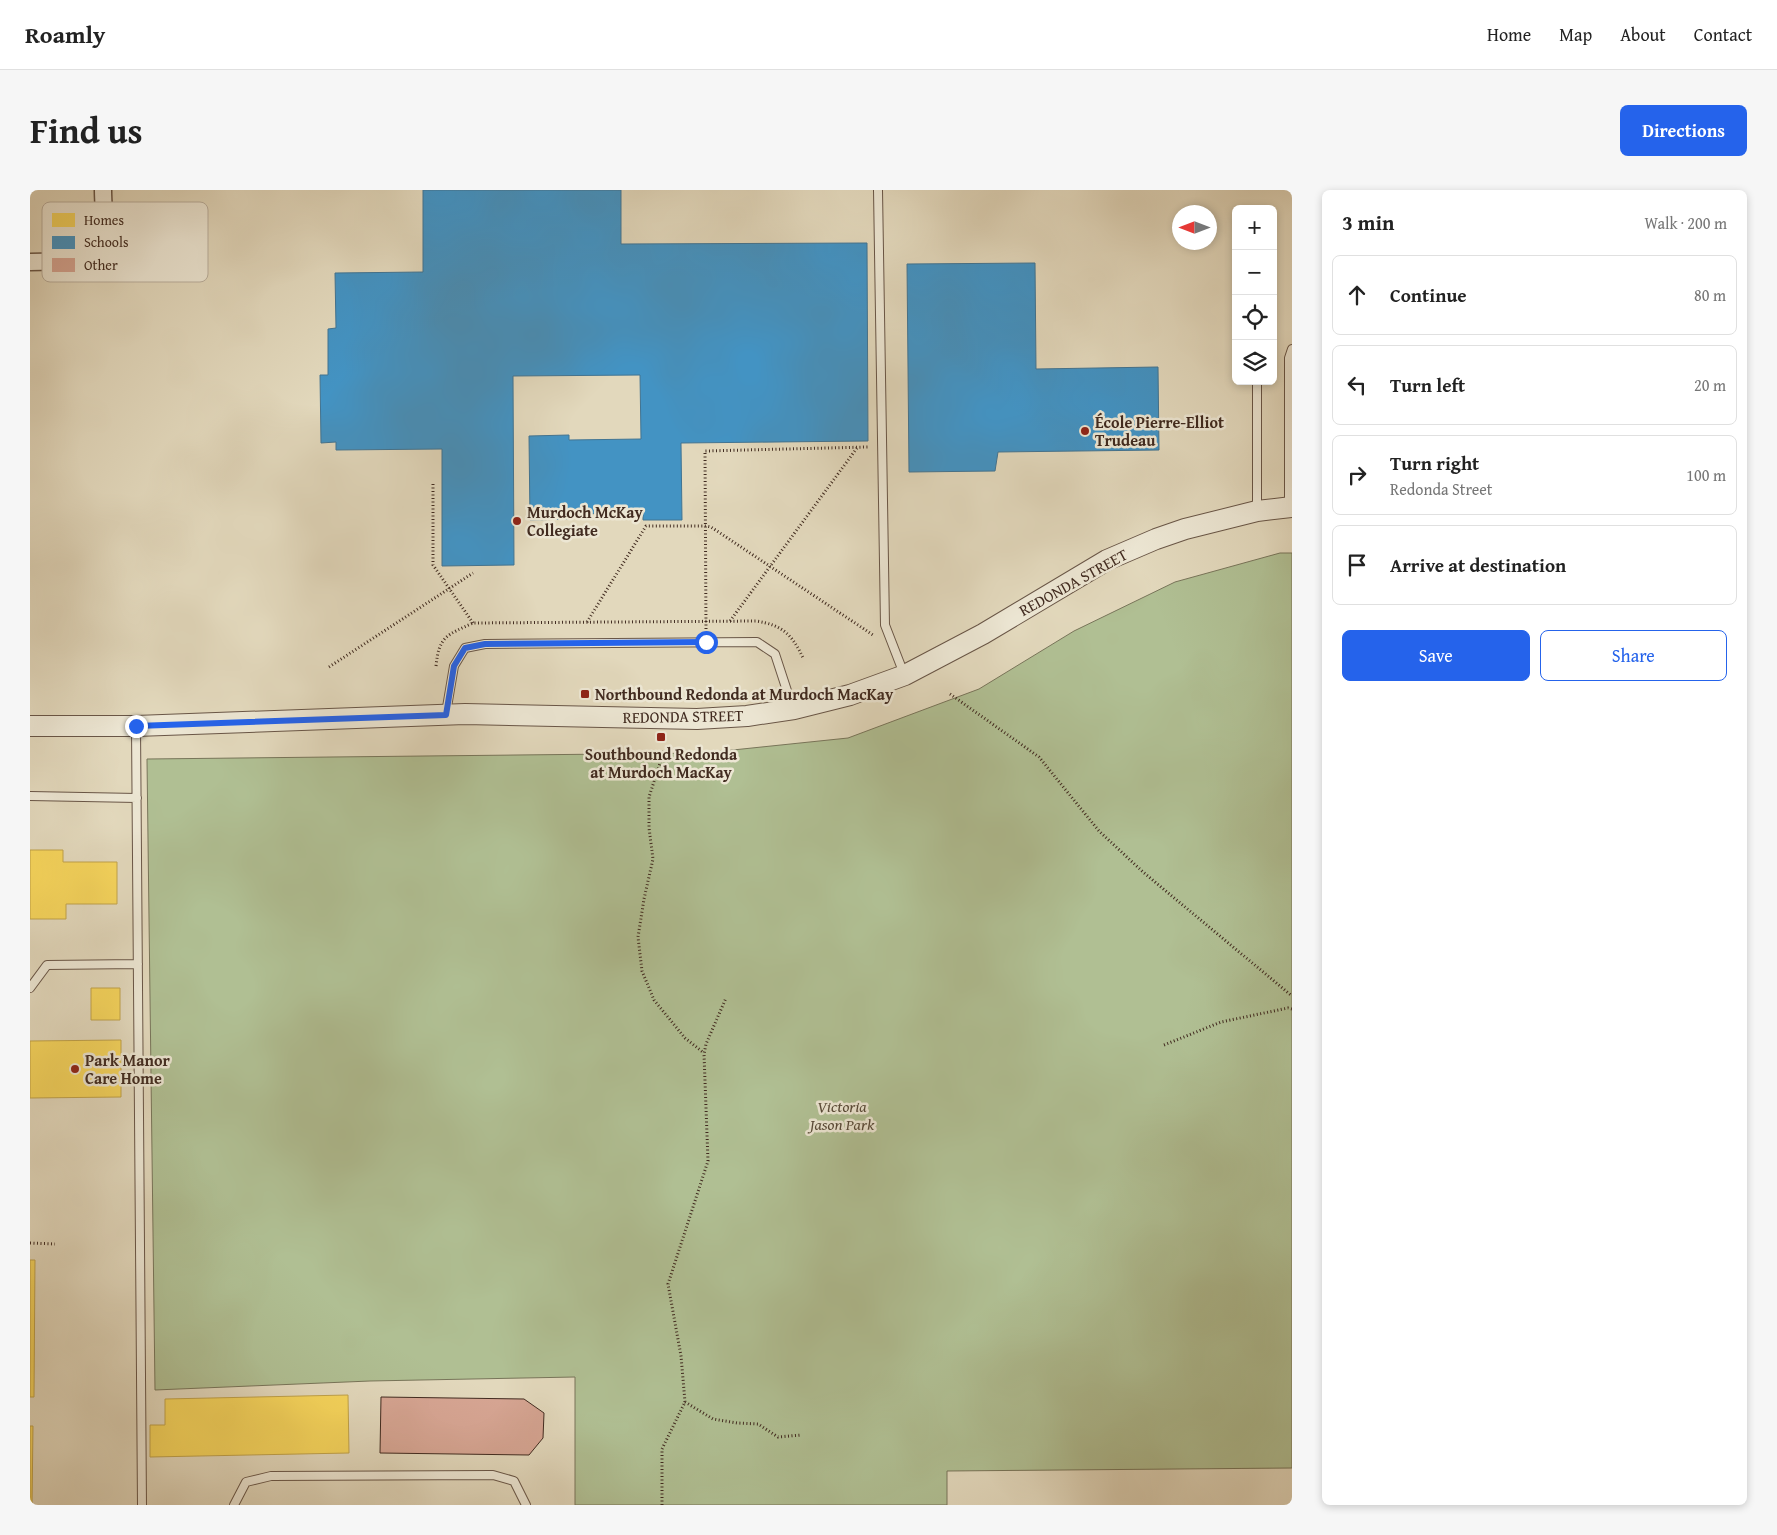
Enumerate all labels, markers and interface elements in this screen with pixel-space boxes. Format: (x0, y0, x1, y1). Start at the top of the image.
text: Roamly (25, 17, 105, 52)
text: Home (1487, 21, 1531, 48)
text: Map (1559, 21, 1592, 48)
text: About (1620, 21, 1666, 48)
text: Contact (1694, 21, 1752, 48)
text: Find us (30, 105, 143, 156)
button: Directions (1620, 105, 1747, 156)
legend (42, 202, 208, 282)
north arrow (1172, 205, 1217, 250)
map controls (1232, 205, 1277, 385)
button: + (1232, 205, 1277, 250)
text: 3 min (1342, 207, 1394, 238)
text: Homes (84, 210, 124, 230)
text: Walk · 200 m (1644, 211, 1727, 235)
text: Schools (84, 232, 128, 252)
button: − (1232, 250, 1277, 295)
text: Other (84, 255, 118, 275)
icon: ahead (1343, 281, 1371, 309)
text: Continue (1390, 281, 1467, 309)
text: 80 m (1694, 283, 1726, 307)
button: locate (1232, 295, 1277, 340)
button: layers (1232, 340, 1277, 385)
icon: left (1343, 371, 1371, 399)
text: Turn left (1390, 371, 1465, 399)
text: 20 m (1694, 373, 1726, 397)
place label: École Pierre-Elliot Trudeau (1095, 410, 1224, 452)
marker: École Pierre-Elliot Trudeau (1079, 425, 1091, 437)
text: Turn right (1390, 449, 1479, 477)
icon: right (1343, 461, 1371, 489)
text: 100 m (1686, 463, 1726, 487)
text: Redonda Street (1390, 477, 1493, 501)
place label: Murdoch McKay Collegiate (527, 500, 643, 542)
marker: Murdoch McKay Collegiate (511, 515, 523, 527)
street label: REDONDA STREET (1014, 542, 1132, 622)
icon: arrive (1343, 551, 1371, 579)
text: Arrive at destination (1390, 551, 1566, 579)
button: Save (1342, 630, 1530, 681)
button: Share (1540, 630, 1727, 681)
route start (695, 631, 718, 654)
place label: Northbound Redonda at Murdoch MacKay (595, 682, 894, 706)
marker: Northbound Redonda at Murdoch MacKay (579, 688, 591, 700)
street label: REDONDA STREET (622, 703, 744, 729)
route end (125, 715, 148, 738)
marker: Southbound Redonda at Murdoch MacKay (655, 731, 667, 743)
place label: Southbound Redonda at Murdoch MacKay (585, 742, 738, 784)
place label: Park Manor Care Home (85, 1048, 170, 1090)
marker: Park Manor Care Home (69, 1063, 81, 1075)
park label: Victoria Jason Park (807, 1094, 875, 1136)

